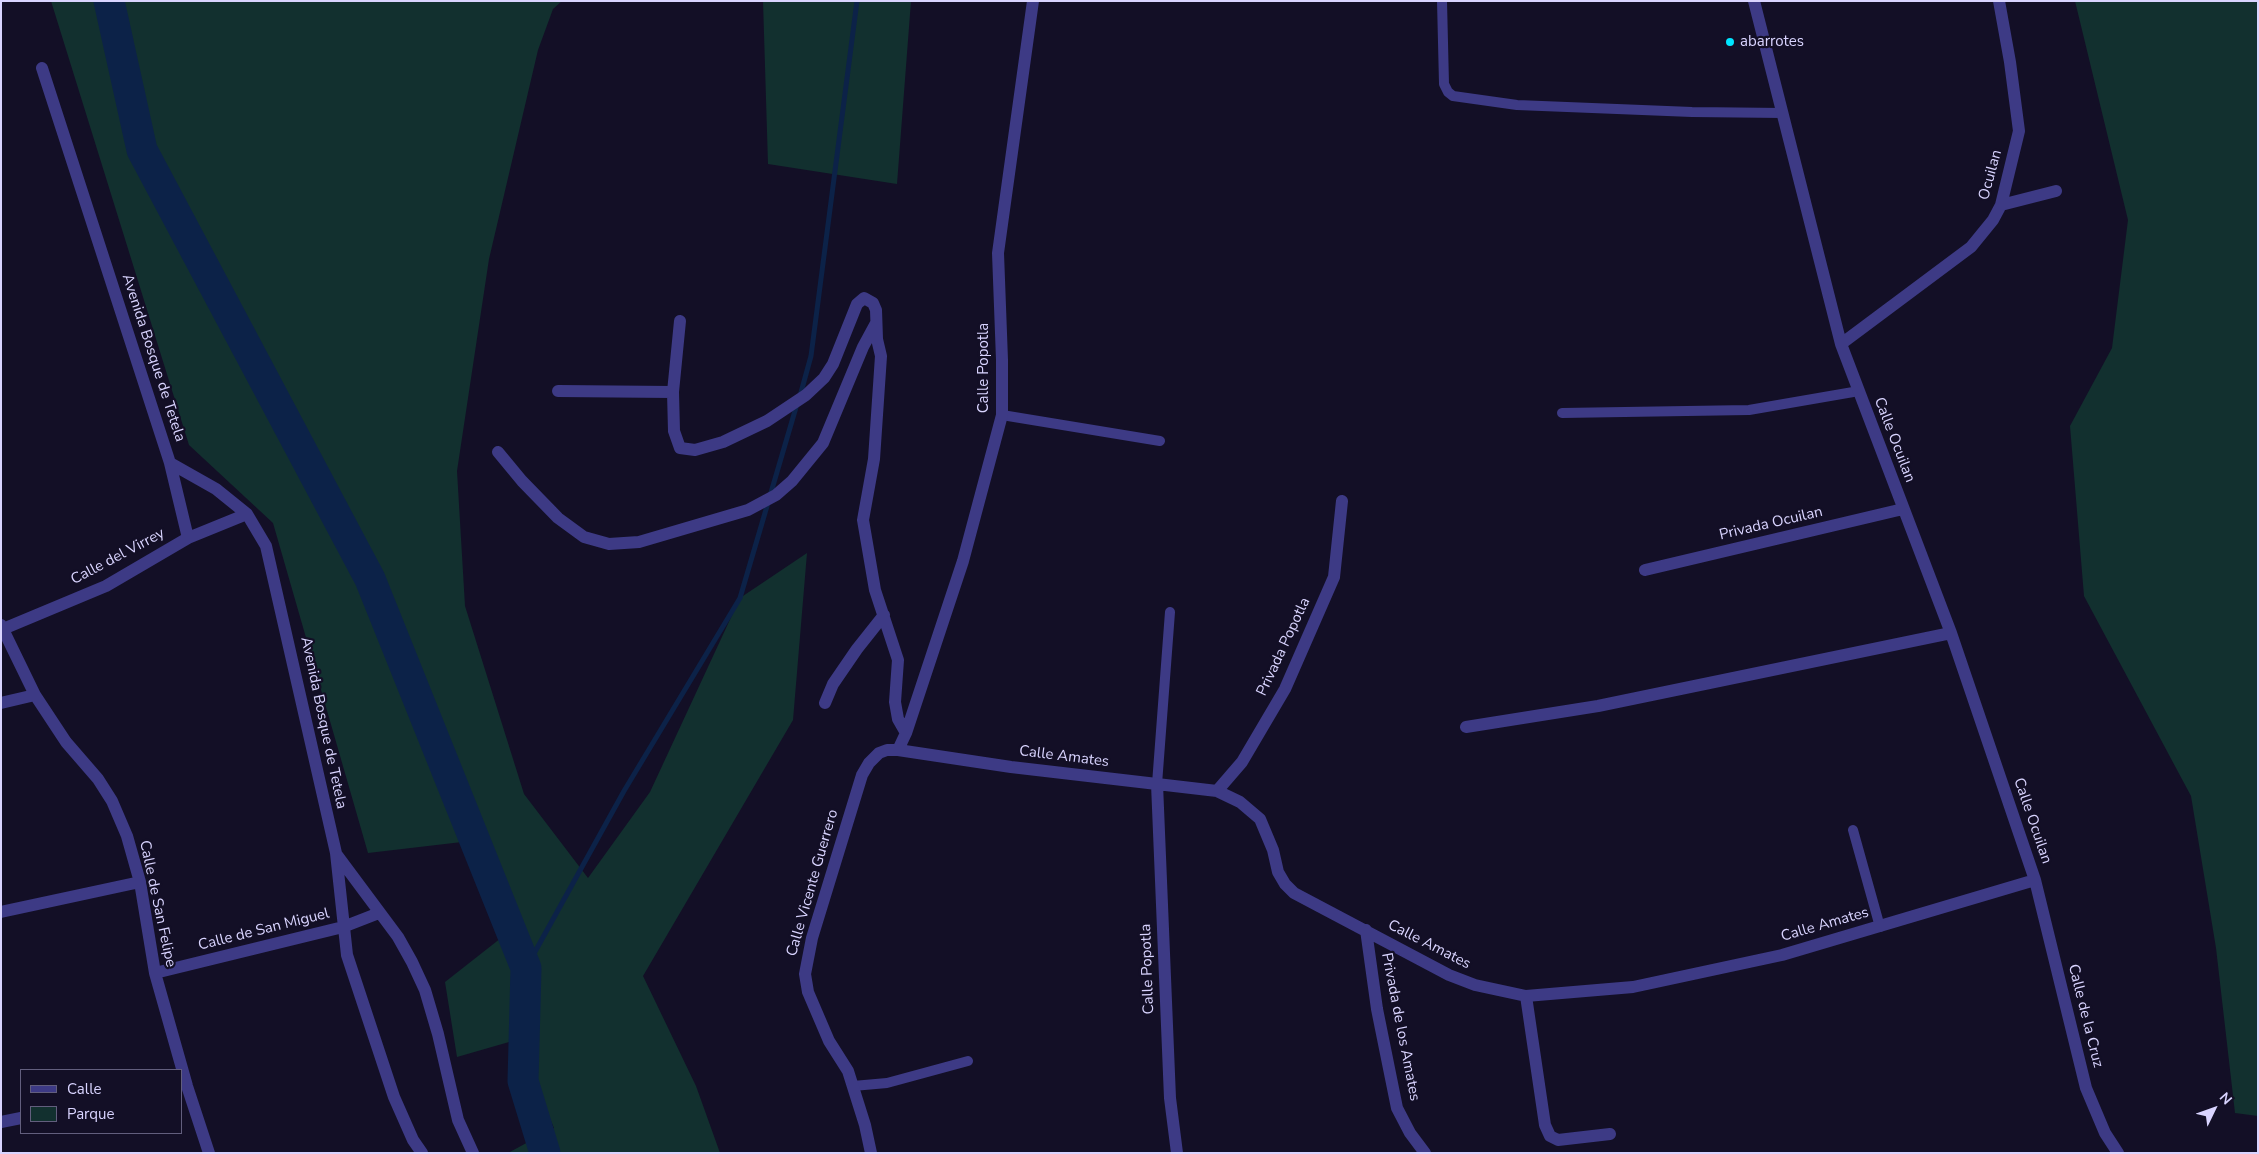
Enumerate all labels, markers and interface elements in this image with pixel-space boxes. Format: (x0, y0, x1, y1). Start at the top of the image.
place label: abarrotes (1740, 33, 1804, 51)
marker: abarrotes (1724, 36, 1736, 48)
street label: Ocuilan (1976, 148, 2006, 202)
street label: Avenida Bosque de Tetela (117, 272, 189, 444)
street label: Calle Popotla (975, 323, 993, 413)
street label: Calle Ocuilan (1870, 395, 1918, 485)
street label: Privada Ocuilan (1718, 503, 1824, 545)
street label: Calle del Virrey (68, 525, 168, 589)
street label: Privada Popotla (1253, 595, 1315, 699)
street label: Avenida Bosque de Tetela (296, 635, 350, 811)
street label: Calle Amates (1018, 743, 1110, 771)
street label: Calle Ocuilan (2009, 776, 2055, 866)
street label: Calle Vicente Guerrero (783, 807, 843, 959)
street label: Calle de San Felipe (135, 839, 179, 969)
street label: Calle Amates (1779, 904, 1871, 946)
street label: Calle de San Miguel (197, 905, 331, 955)
street label: Calle Amates (1385, 916, 1473, 974)
street label: Calle Popotla (1137, 923, 1159, 1015)
street label: Privada de los Amates (1377, 951, 1423, 1103)
street label: Calle de la Cruz (2063, 962, 2107, 1070)
legend (20, 1069, 182, 1134)
text: Calle (67, 1079, 102, 1099)
north arrow (2189, 1084, 2239, 1134)
text: N (2215, 1088, 2236, 1109)
text: Parque (67, 1104, 115, 1124)

